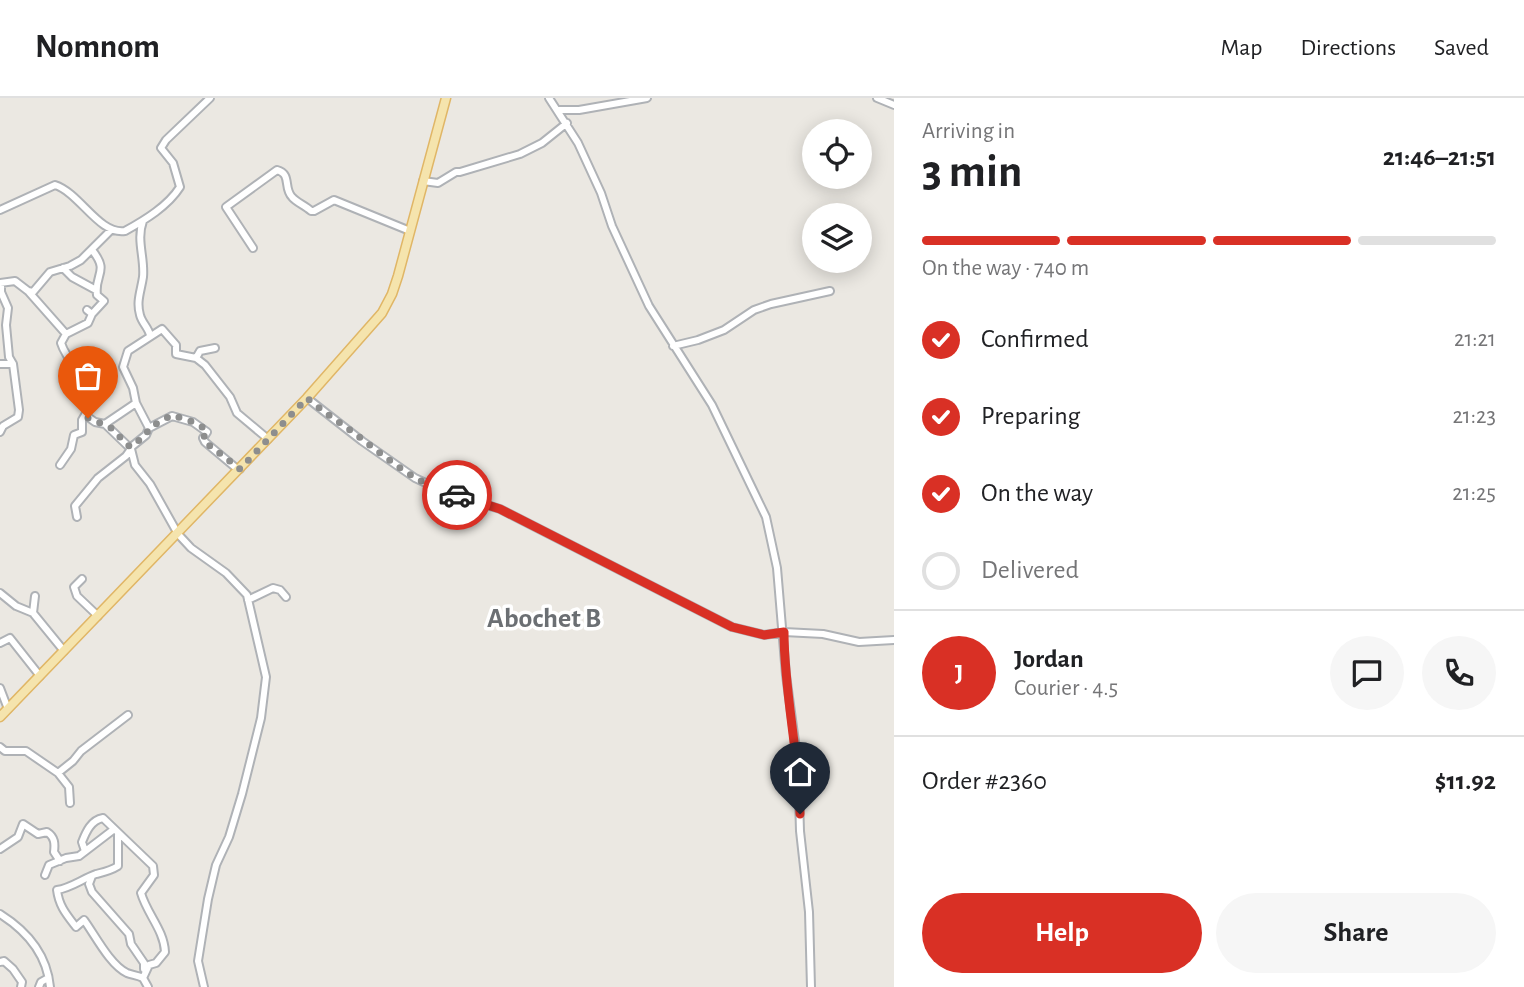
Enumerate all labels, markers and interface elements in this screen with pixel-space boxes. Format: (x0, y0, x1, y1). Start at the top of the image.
text: Nomnom (35, 31, 160, 64)
text: Map (1220, 36, 1262, 60)
text: Directions (1300, 36, 1396, 60)
text: Saved (1434, 36, 1489, 60)
map controls (802, 119, 872, 273)
button: locate (802, 119, 872, 189)
text: Arriving in (922, 120, 1015, 143)
text: 21:46–21:51 (1383, 144, 1496, 170)
text: 3 min (922, 149, 1022, 195)
button: layers (802, 203, 872, 273)
text: On the way · 740 m (922, 257, 1089, 280)
icon: check (922, 321, 960, 359)
text: Confirmed (981, 326, 1089, 352)
text: 21:21 (1454, 328, 1496, 351)
pin (58, 346, 118, 418)
icon: bag (69, 357, 107, 395)
icon: check (922, 398, 960, 436)
text: Preparing (981, 403, 1080, 429)
text: 21:23 (1452, 405, 1496, 428)
courier (422, 460, 492, 530)
icon: check (922, 475, 960, 513)
icon: car (438, 476, 476, 514)
text: On the way (981, 480, 1093, 506)
text: 21:25 (1452, 482, 1496, 505)
text: Delivered (981, 557, 1079, 583)
district label: Abochet B (487, 605, 601, 633)
button: chat (1330, 636, 1404, 710)
button: phone (1422, 636, 1496, 710)
text: Jordan (1014, 646, 1084, 672)
text: J (955, 660, 963, 686)
text: Courier · 4.5 (1014, 677, 1118, 700)
pin (770, 742, 830, 814)
icon: home (781, 753, 819, 791)
text: Order #2360 (922, 768, 1047, 794)
text: $11.92 (1435, 768, 1496, 794)
button: Help (922, 893, 1202, 973)
button: Share (1216, 893, 1496, 973)

